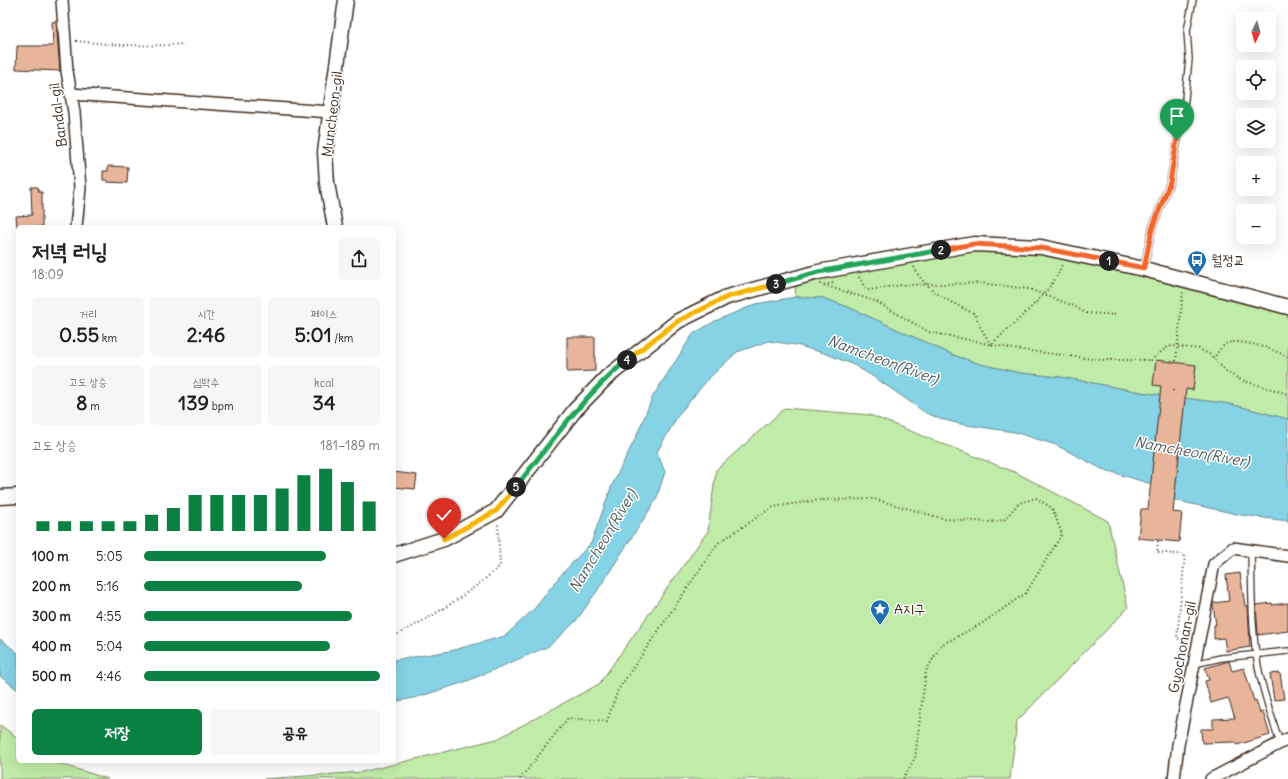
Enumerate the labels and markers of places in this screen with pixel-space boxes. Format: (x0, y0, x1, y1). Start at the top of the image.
pin (1160, 99, 1194, 140)
pin: 2 (931, 240, 951, 260)
bus stop icon: 월정교 (1186, 249, 1208, 277)
pin: 1 (1099, 251, 1119, 271)
place label: 월정교 (1211, 251, 1245, 269)
pin: 3 (766, 274, 786, 294)
pin: 4 (617, 350, 637, 370)
pin: 5 (506, 477, 526, 497)
pin (427, 498, 461, 539)
place icon: A지구 (869, 598, 891, 626)
place label: A지구 (894, 600, 926, 618)

